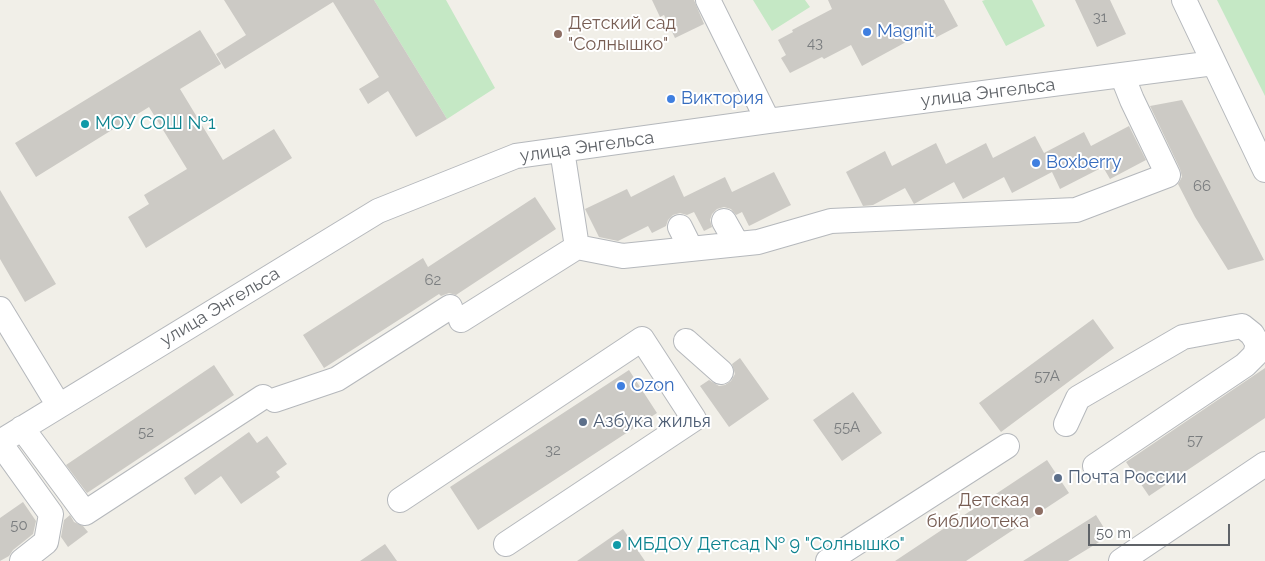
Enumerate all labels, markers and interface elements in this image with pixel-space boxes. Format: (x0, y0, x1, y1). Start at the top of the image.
house number: 31 (1093, 8, 1107, 26)
place label: Детский сад "Солнышко" (568, 13, 676, 56)
place label: Magnit (877, 21, 934, 43)
marker: Magnit (861, 26, 873, 38)
marker: Детский сад "Солнышко" (552, 28, 564, 40)
house number: 43 (807, 34, 823, 52)
street label: улица Энгельса (919, 74, 1057, 112)
place label: Виктория (681, 88, 763, 110)
marker: Виктория (665, 93, 677, 105)
place label: МОУ СОШ №1 (95, 113, 216, 135)
marker: МОУ СОШ №1 (79, 118, 91, 130)
street label: улица Энгельса (518, 127, 656, 167)
place label: Boxberry (1046, 152, 1121, 174)
marker: Boxberry (1030, 157, 1042, 169)
house number: 66 (1193, 177, 1211, 195)
street label: улица Энгельса (156, 263, 284, 351)
house number: 62 (425, 271, 441, 289)
house number: 57А (1034, 367, 1060, 385)
place label: Ozon (631, 375, 674, 397)
marker: Ozon (615, 380, 627, 392)
place label: Азбука жилья (593, 411, 711, 433)
marker: Азбука жилья (577, 416, 589, 428)
house number: 55А (834, 418, 860, 436)
house number: 52 (138, 423, 154, 441)
house number: 57 (1187, 431, 1203, 449)
house number: 32 (545, 441, 561, 459)
place label: Почта России (1068, 467, 1187, 489)
marker: Почта России (1052, 472, 1064, 484)
place label: Детская библиотека (926, 490, 1029, 532)
marker: Детская библиотека (1033, 505, 1045, 517)
scale bar (1090, 514, 1232, 546)
house number: 50 (10, 516, 28, 534)
text: 50 m (1096, 524, 1131, 542)
place label: МБДОУ Детсад № 9 "Солнышко" (627, 534, 905, 556)
marker: МБДОУ Детсад № 9 "Солнышко" (611, 539, 623, 551)

